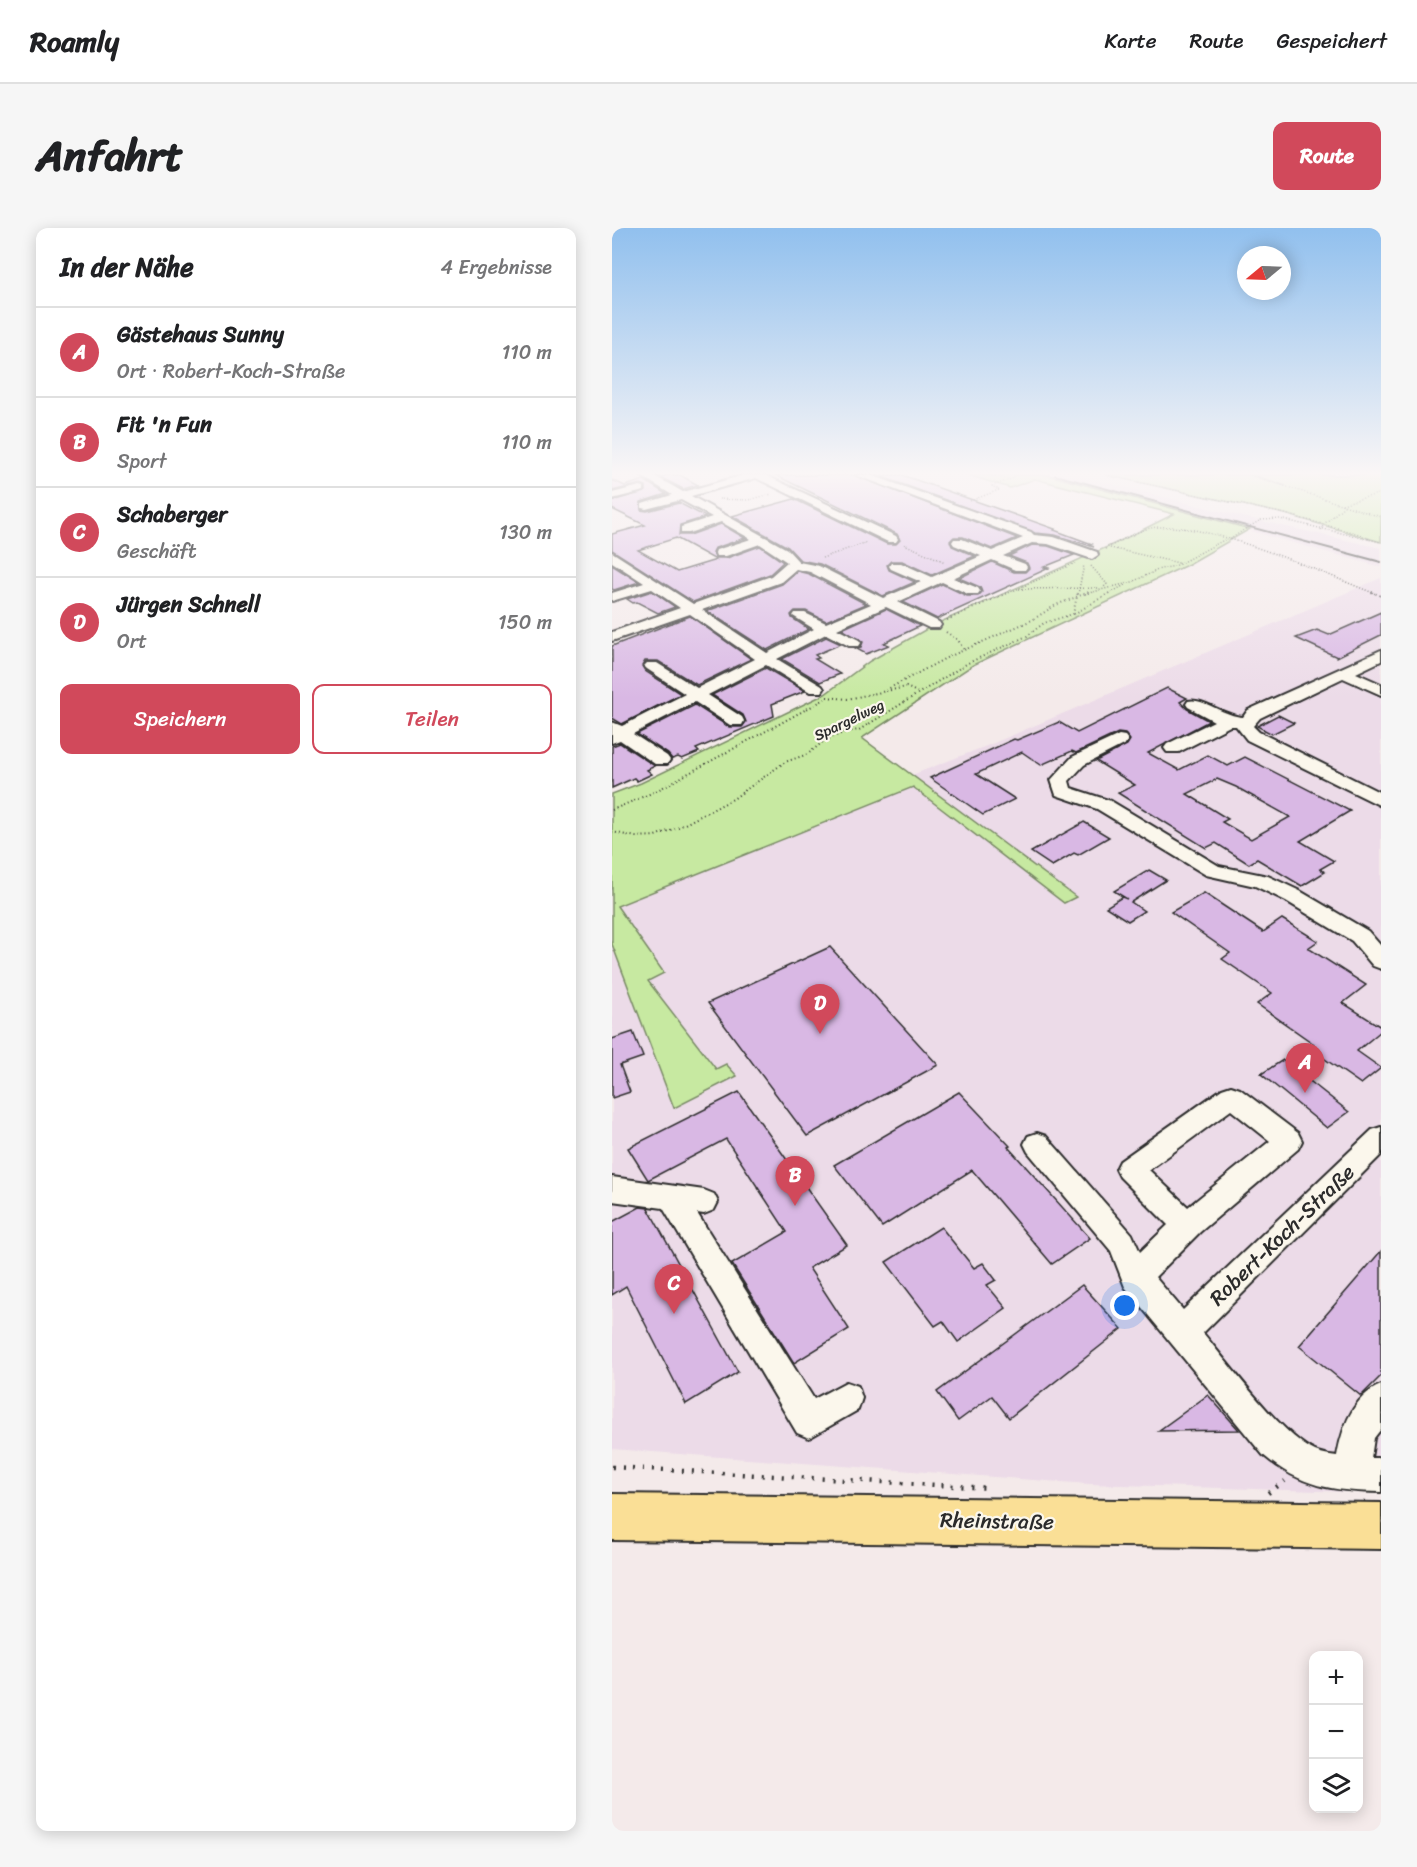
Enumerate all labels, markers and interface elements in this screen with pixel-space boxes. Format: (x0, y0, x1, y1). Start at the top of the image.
text: Roamly (30, 17, 119, 66)
text: Karte (1105, 22, 1156, 60)
text: Route (1189, 22, 1243, 60)
text: Gespeichert (1276, 22, 1387, 60)
text: Anfahrt (36, 119, 183, 193)
button: Route (1273, 122, 1381, 190)
text: In der Nähe (60, 244, 194, 290)
north arrow (1237, 246, 1291, 300)
text: 4 Ergebnisse (441, 250, 552, 285)
text: Gästehaus Sunny (117, 315, 284, 354)
text: A (73, 335, 86, 370)
text: 110 m (502, 335, 552, 370)
text: Ort · Robert-Koch-Straße (117, 354, 345, 389)
text: Fit 'n Fun (117, 405, 212, 444)
text: B (73, 425, 86, 460)
text: 110 m (502, 425, 552, 460)
text: Sport (117, 444, 167, 479)
text: Schaberger (117, 495, 227, 534)
text: C (73, 515, 86, 550)
text: 130 m (499, 515, 552, 550)
text: Geschäft (117, 534, 196, 569)
text: Jürgen Schnell (117, 585, 260, 624)
text: D (74, 605, 85, 640)
text: 150 m (498, 605, 552, 640)
text: Ort (117, 624, 147, 659)
button: Speichern (60, 684, 300, 754)
button: Teilen (312, 684, 552, 754)
street label: Spargelweg (809, 692, 889, 748)
pin: D (800, 984, 840, 1034)
pin: A (1286, 1044, 1324, 1093)
street label: Robert-Koch-Straße (1200, 1155, 1364, 1315)
pin: B (776, 1156, 814, 1206)
pin: C (654, 1264, 694, 1314)
your location (1110, 1291, 1139, 1320)
street label: Rheinstraße (940, 1501, 1054, 1541)
map controls (1309, 1651, 1363, 1813)
button: + (1309, 1651, 1363, 1705)
button: − (1309, 1705, 1363, 1759)
button: layers (1309, 1759, 1363, 1813)

